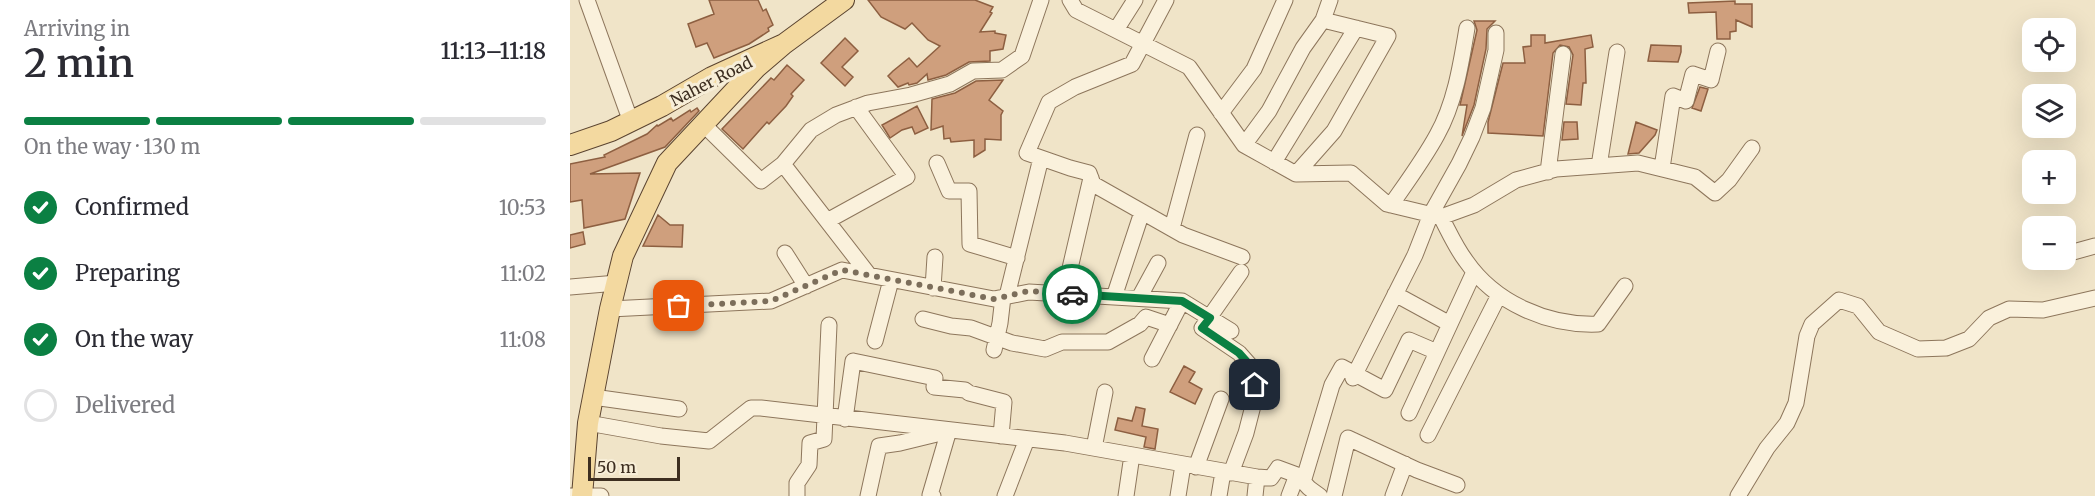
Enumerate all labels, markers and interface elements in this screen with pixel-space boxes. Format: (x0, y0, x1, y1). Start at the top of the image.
text: Arriving in (24, 16, 130, 41)
map controls (2022, 18, 2076, 270)
button: locate (2022, 18, 2076, 72)
text: 11:13–11:18 (440, 37, 546, 65)
text: 2 min (24, 39, 134, 88)
street label: Naher Road (667, 52, 756, 110)
button: layers (2022, 84, 2076, 138)
text: On the way · 130 m (24, 134, 200, 159)
button: + (2022, 150, 2076, 204)
icon: check (24, 191, 57, 224)
text: Confirmed (75, 193, 189, 221)
text: 10:53 (499, 195, 546, 220)
button: − (2022, 216, 2076, 270)
icon: check (24, 257, 57, 290)
text: Preparing (75, 259, 180, 287)
text: 11:02 (500, 261, 546, 286)
courier (1042, 264, 1102, 324)
icon: car (1056, 278, 1089, 311)
pin (653, 280, 704, 331)
icon: bag (662, 289, 695, 322)
icon: check (24, 323, 57, 356)
text: On the way (75, 325, 193, 353)
text: 11:08 (500, 327, 546, 352)
pin (1229, 359, 1280, 410)
icon: home (1238, 368, 1271, 401)
text: Delivered (75, 391, 175, 419)
scale bar (588, 454, 680, 482)
text: 50 m (597, 457, 636, 477)

